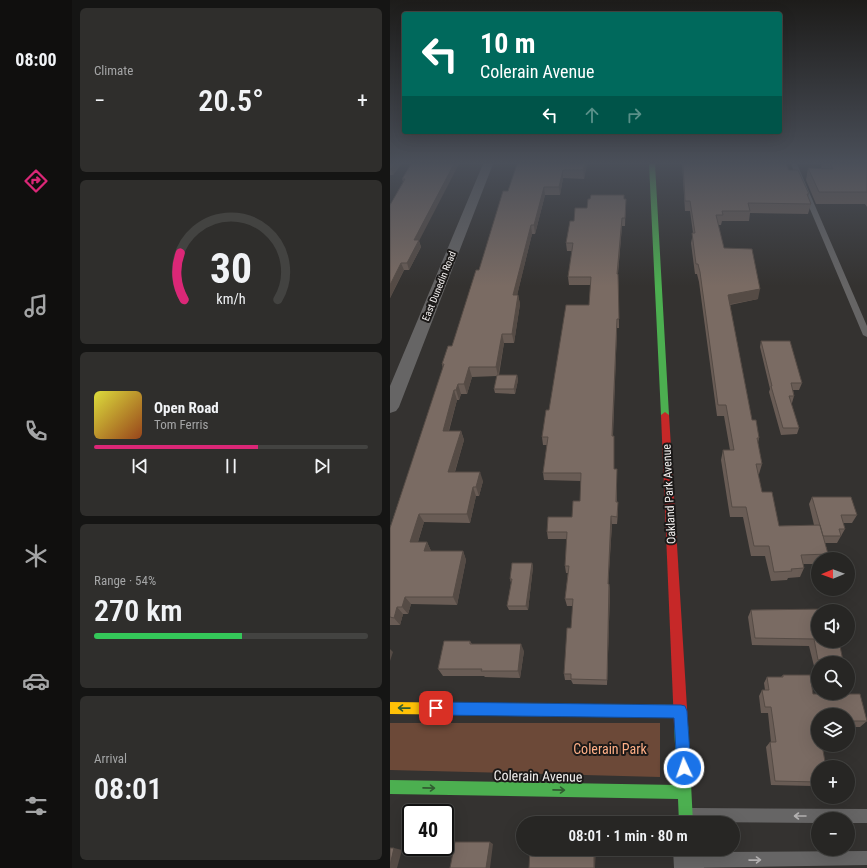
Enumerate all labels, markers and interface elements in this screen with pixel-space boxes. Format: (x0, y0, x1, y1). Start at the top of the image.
text: 10 m (480, 27, 536, 60)
icon: left (414, 28, 466, 80)
text: 08:00 (15, 49, 57, 70)
text: Colerain Avenue (480, 61, 594, 82)
text: Climate (94, 63, 133, 78)
text: 20.5° (198, 83, 264, 118)
text: − (94, 88, 105, 113)
text: + (357, 88, 368, 113)
icon: left (539, 104, 561, 126)
icon: ahead (581, 104, 603, 126)
icon: right (623, 104, 645, 126)
icon: directions (22, 167, 50, 195)
text: 30 (210, 244, 252, 293)
street label: East Dunedin Road (420, 250, 458, 322)
text: km/h (216, 291, 246, 307)
icon: music (22, 292, 50, 320)
text: Open Road (154, 399, 219, 417)
icon: phone (22, 417, 50, 445)
text: Tom Ferris (154, 417, 208, 432)
street label: Oakland Park Avenue (659, 443, 679, 544)
icon: previous (129, 455, 151, 477)
icon: pause (220, 455, 242, 477)
icon: next (311, 455, 333, 477)
icon: climate (22, 542, 50, 570)
north arrow (811, 552, 855, 596)
map controls (811, 552, 855, 856)
text: Range · 54% (94, 573, 156, 588)
text: 270 km (94, 593, 183, 628)
button: sound (811, 604, 855, 648)
button: search (811, 656, 855, 700)
icon: car (22, 667, 50, 695)
pin (419, 691, 453, 725)
icon: arrive (425, 697, 447, 719)
one-way arrow (398, 704, 411, 712)
button: layers (811, 708, 855, 752)
park label: Colerain Park (573, 741, 647, 757)
position arrow (663, 747, 705, 789)
text: Arrival (94, 751, 127, 766)
button: + (811, 760, 855, 804)
street label: Colerain Avenue (493, 767, 583, 785)
text: 08:01 (94, 771, 162, 806)
one-way arrow (422, 784, 435, 792)
one-way arrow (552, 786, 565, 794)
icon: filters (22, 792, 50, 820)
speed limit sign: 40 (402, 804, 454, 856)
one-way arrow (794, 812, 807, 820)
button: − (811, 812, 855, 856)
text: 08:01 · 1 min · 80 m (568, 827, 688, 845)
one-way arrow (748, 856, 761, 864)

